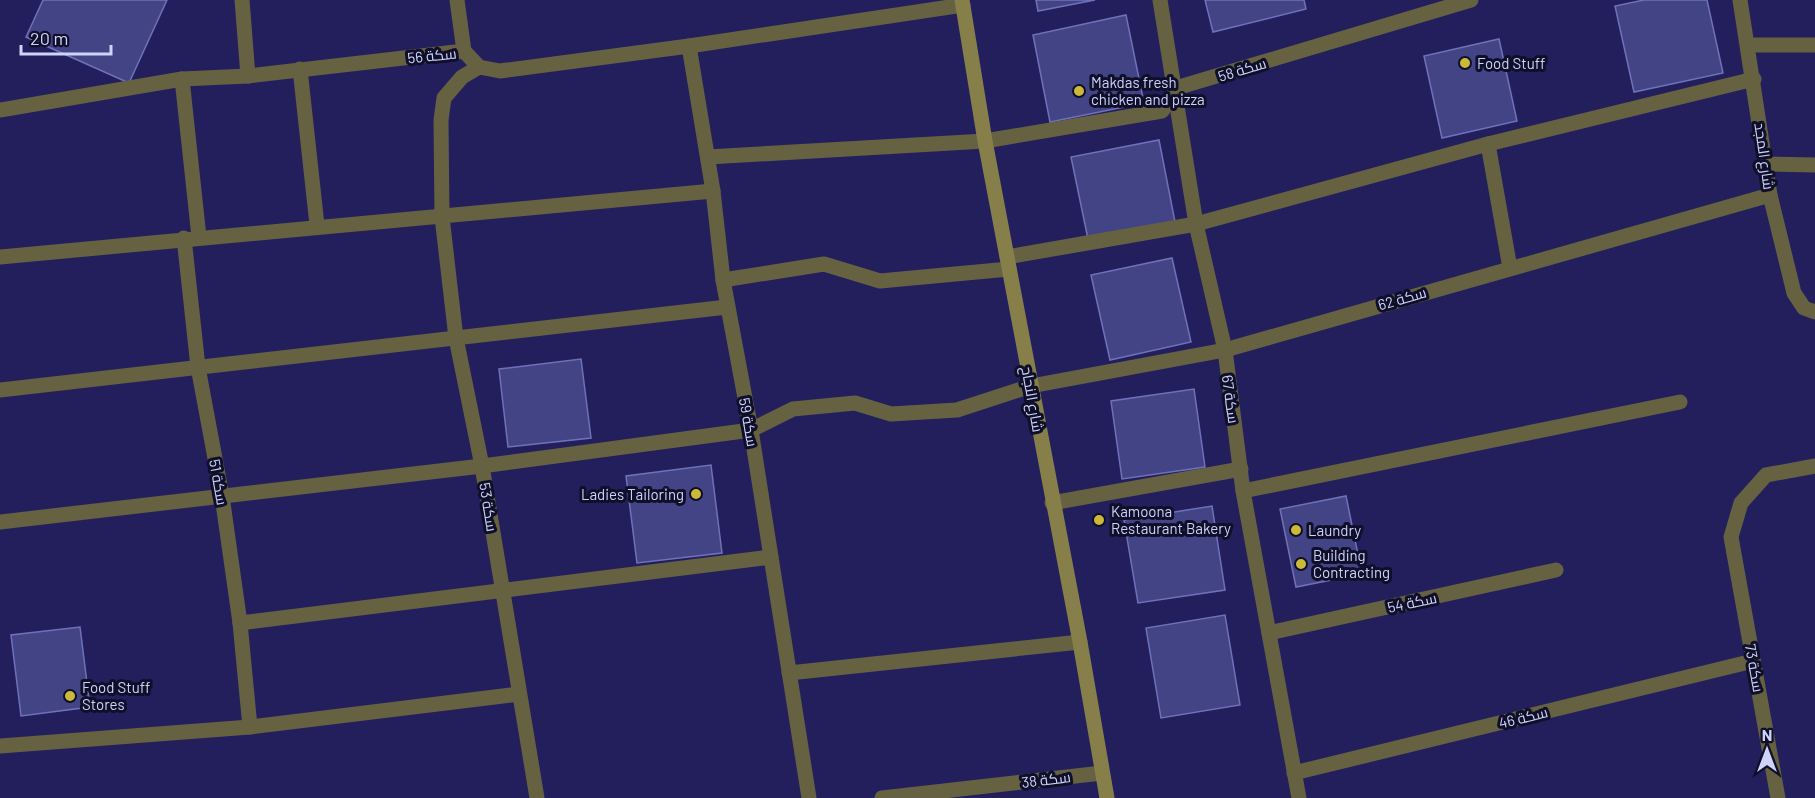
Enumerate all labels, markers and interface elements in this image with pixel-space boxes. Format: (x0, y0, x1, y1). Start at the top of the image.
scale bar (21, 18, 111, 56)
text: 20 m (30, 27, 68, 49)
street label: سكة 56 (406, 43, 458, 67)
street label: سكة 58 (1216, 53, 1268, 85)
place label: Food Stuff (1477, 54, 1545, 72)
marker: Food Stuff (1458, 56, 1472, 70)
place label: Makdas fresh chicken and pizza (1091, 73, 1205, 108)
marker: Makdas fresh chicken and pizza (1072, 84, 1086, 98)
street label: شارع المجد (1748, 121, 1779, 191)
street label: سكة 62 (1376, 282, 1428, 314)
street label: شارع النجاح (1015, 365, 1048, 434)
street label: سكة 67 (1219, 374, 1243, 424)
street label: سكة 59 (736, 396, 762, 448)
street label: سكة 51 (206, 458, 232, 506)
street label: سكة 53 (476, 481, 502, 533)
place label: Ladies Tailoring (581, 485, 684, 503)
marker: Ladies Tailoring (689, 487, 703, 501)
place label: Kamoona Restaurant Bakery (1111, 502, 1231, 537)
marker: Kamoona Restaurant Bakery (1092, 513, 1106, 527)
place label: Laundry (1308, 521, 1361, 539)
marker: Laundry (1289, 523, 1303, 537)
place label: Building Contracting (1313, 546, 1390, 581)
marker: Building Contracting (1294, 557, 1308, 571)
street label: سكة 54 (1386, 588, 1438, 616)
street label: سكة 73 (1742, 642, 1768, 694)
place label: Food Stuff Stores (82, 678, 150, 713)
marker: Food Stuff Stores (63, 689, 77, 703)
street label: سكة 46 (1497, 702, 1549, 732)
north arrow (1737, 720, 1797, 780)
text: N (1762, 725, 1772, 744)
street label: سكة 38 (1020, 767, 1072, 791)

